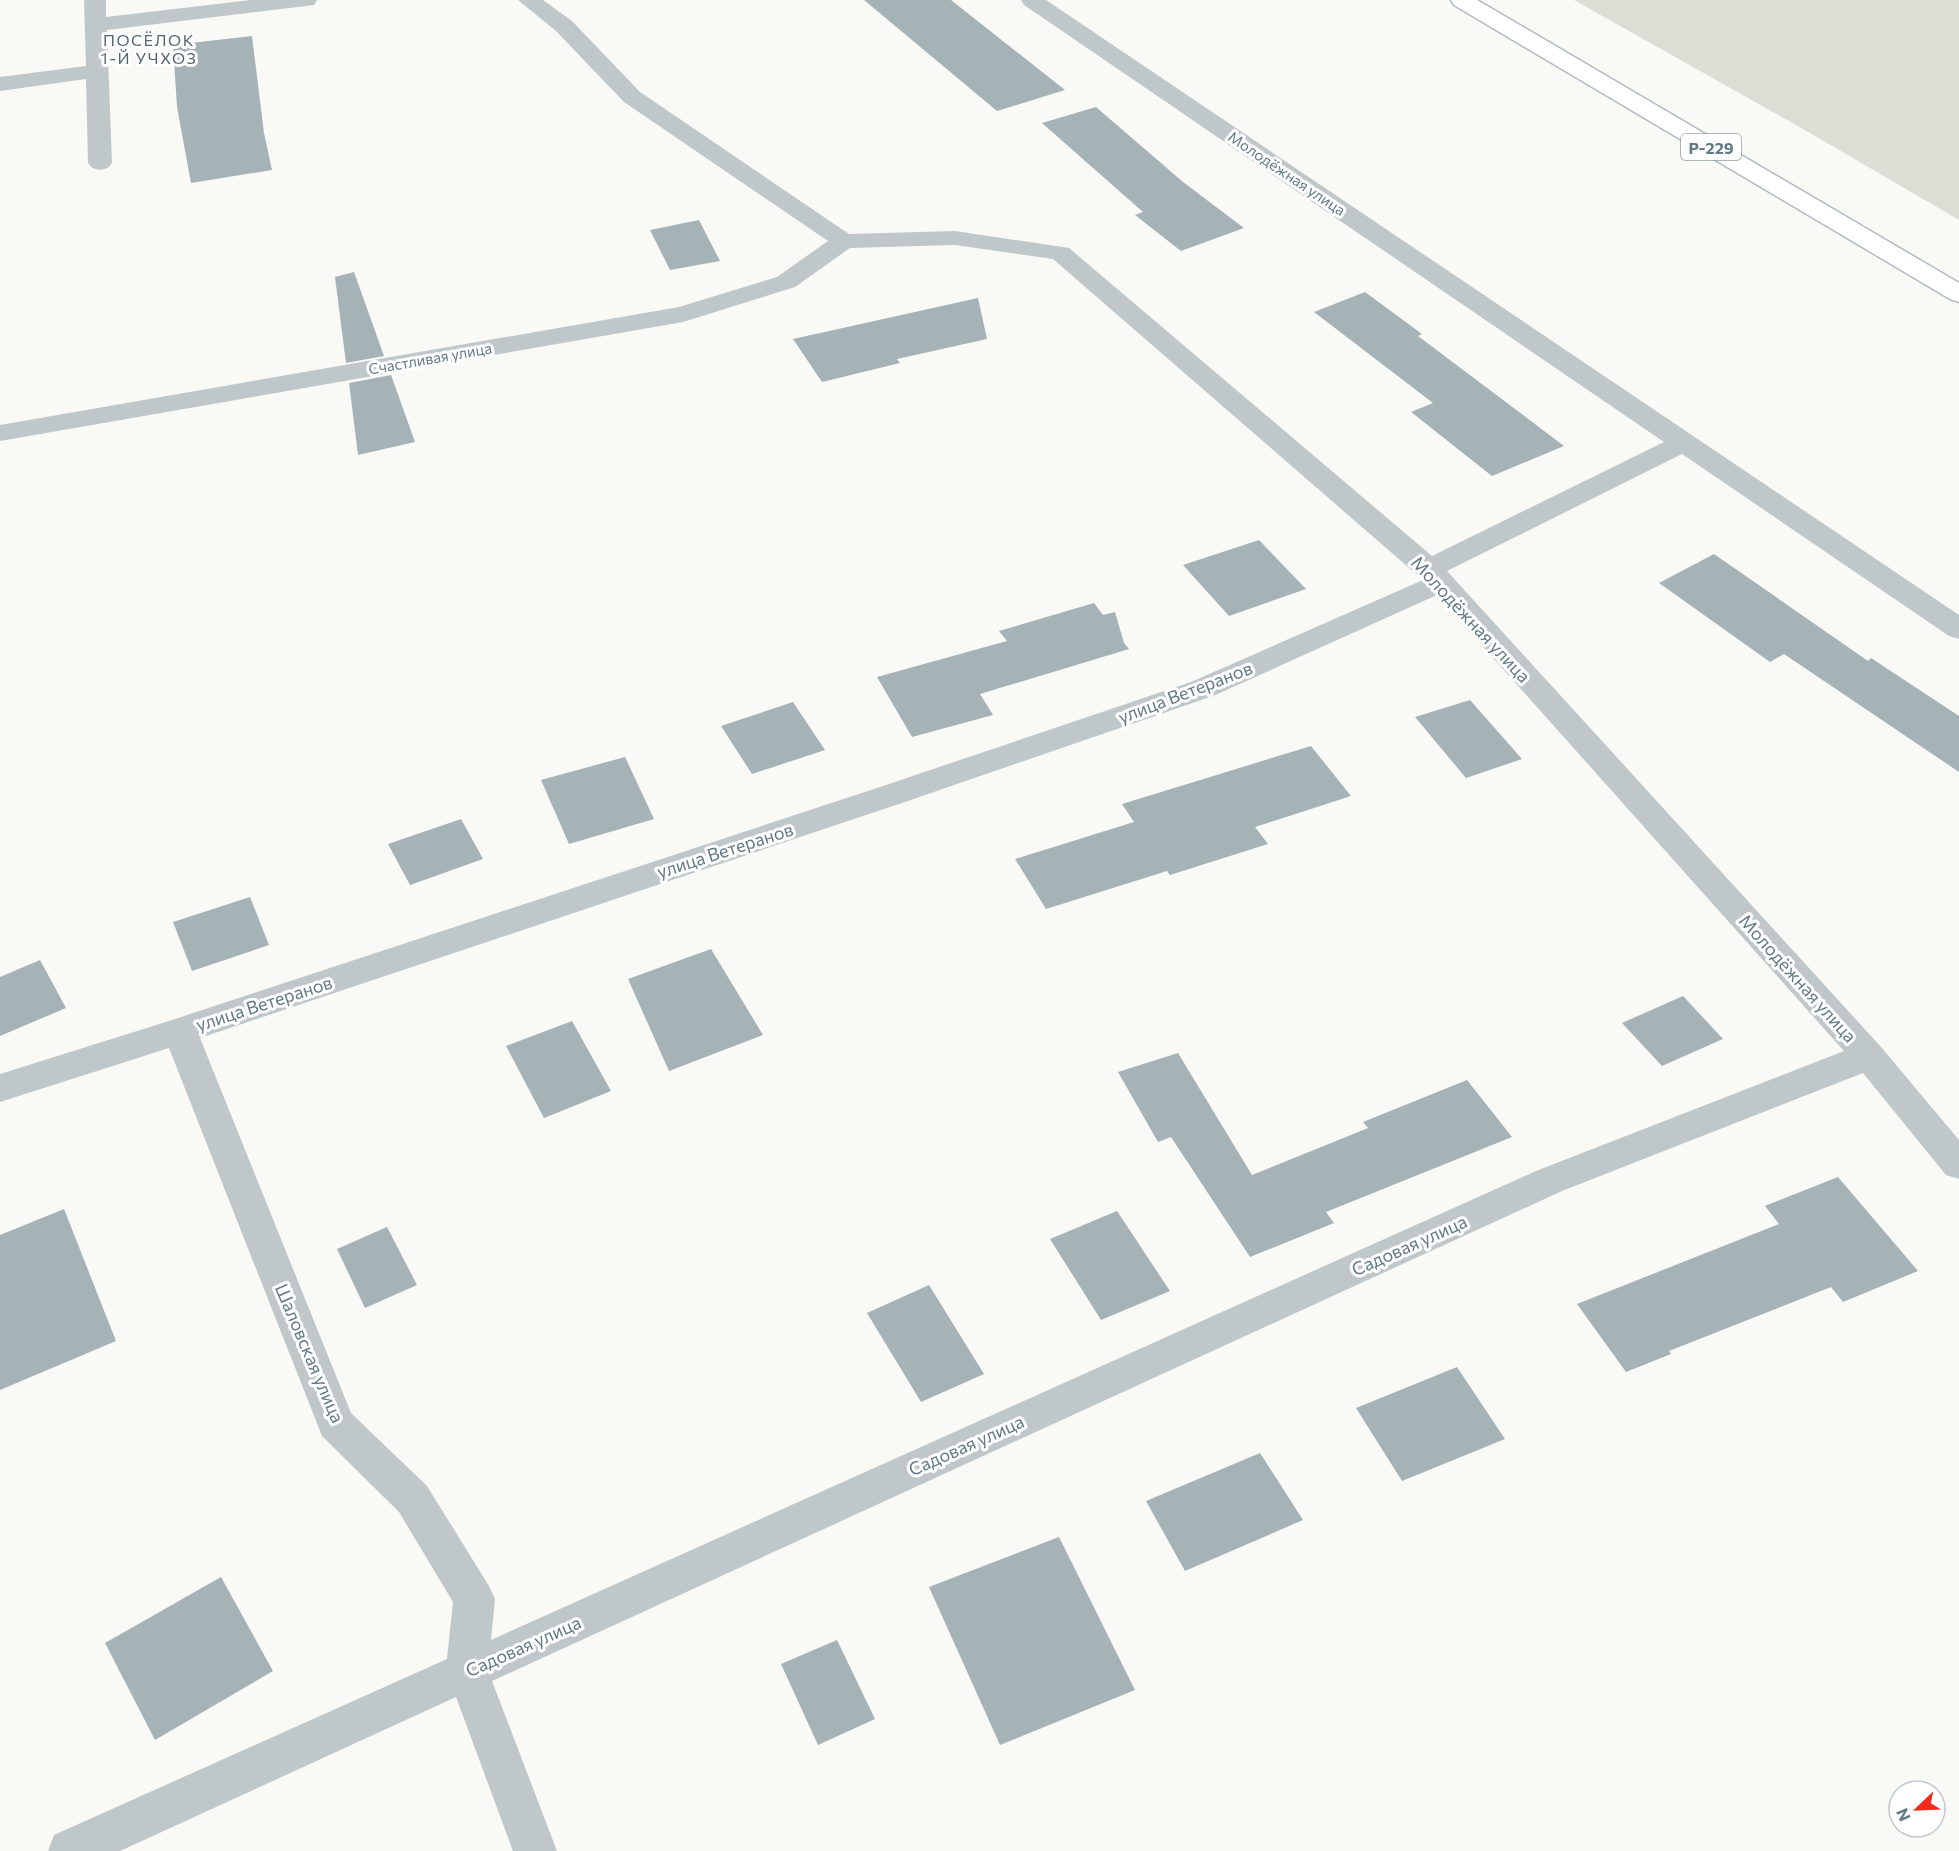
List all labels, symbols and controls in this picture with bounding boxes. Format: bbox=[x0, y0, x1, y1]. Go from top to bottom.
district label: ПОСЁЛОК 1-Й УЧХОЗ bbox=[101, 30, 197, 67]
street label: Молодёжная улица bbox=[1225, 127, 1349, 219]
road number: Р-229 bbox=[1681, 134, 1741, 160]
street label: Счастливая улица bbox=[367, 338, 493, 378]
street label: Молодёжная улица bbox=[1407, 551, 1535, 687]
street label: улица Ветеранов bbox=[1115, 656, 1255, 728]
street label: улица Ветеранов bbox=[654, 818, 796, 882]
street label: Молодёжная улица bbox=[1735, 909, 1861, 1047]
street label: улица Ветеранов bbox=[193, 971, 335, 1035]
street label: Садовая улица bbox=[1348, 1210, 1470, 1280]
street label: Шаловская улица bbox=[271, 1280, 349, 1426]
street label: Садовая улица bbox=[905, 1410, 1027, 1480]
street label: Садовая улица bbox=[462, 1611, 584, 1681]
north arrow bbox=[1887, 1779, 1947, 1839]
text: N bbox=[1892, 1806, 1914, 1824]

